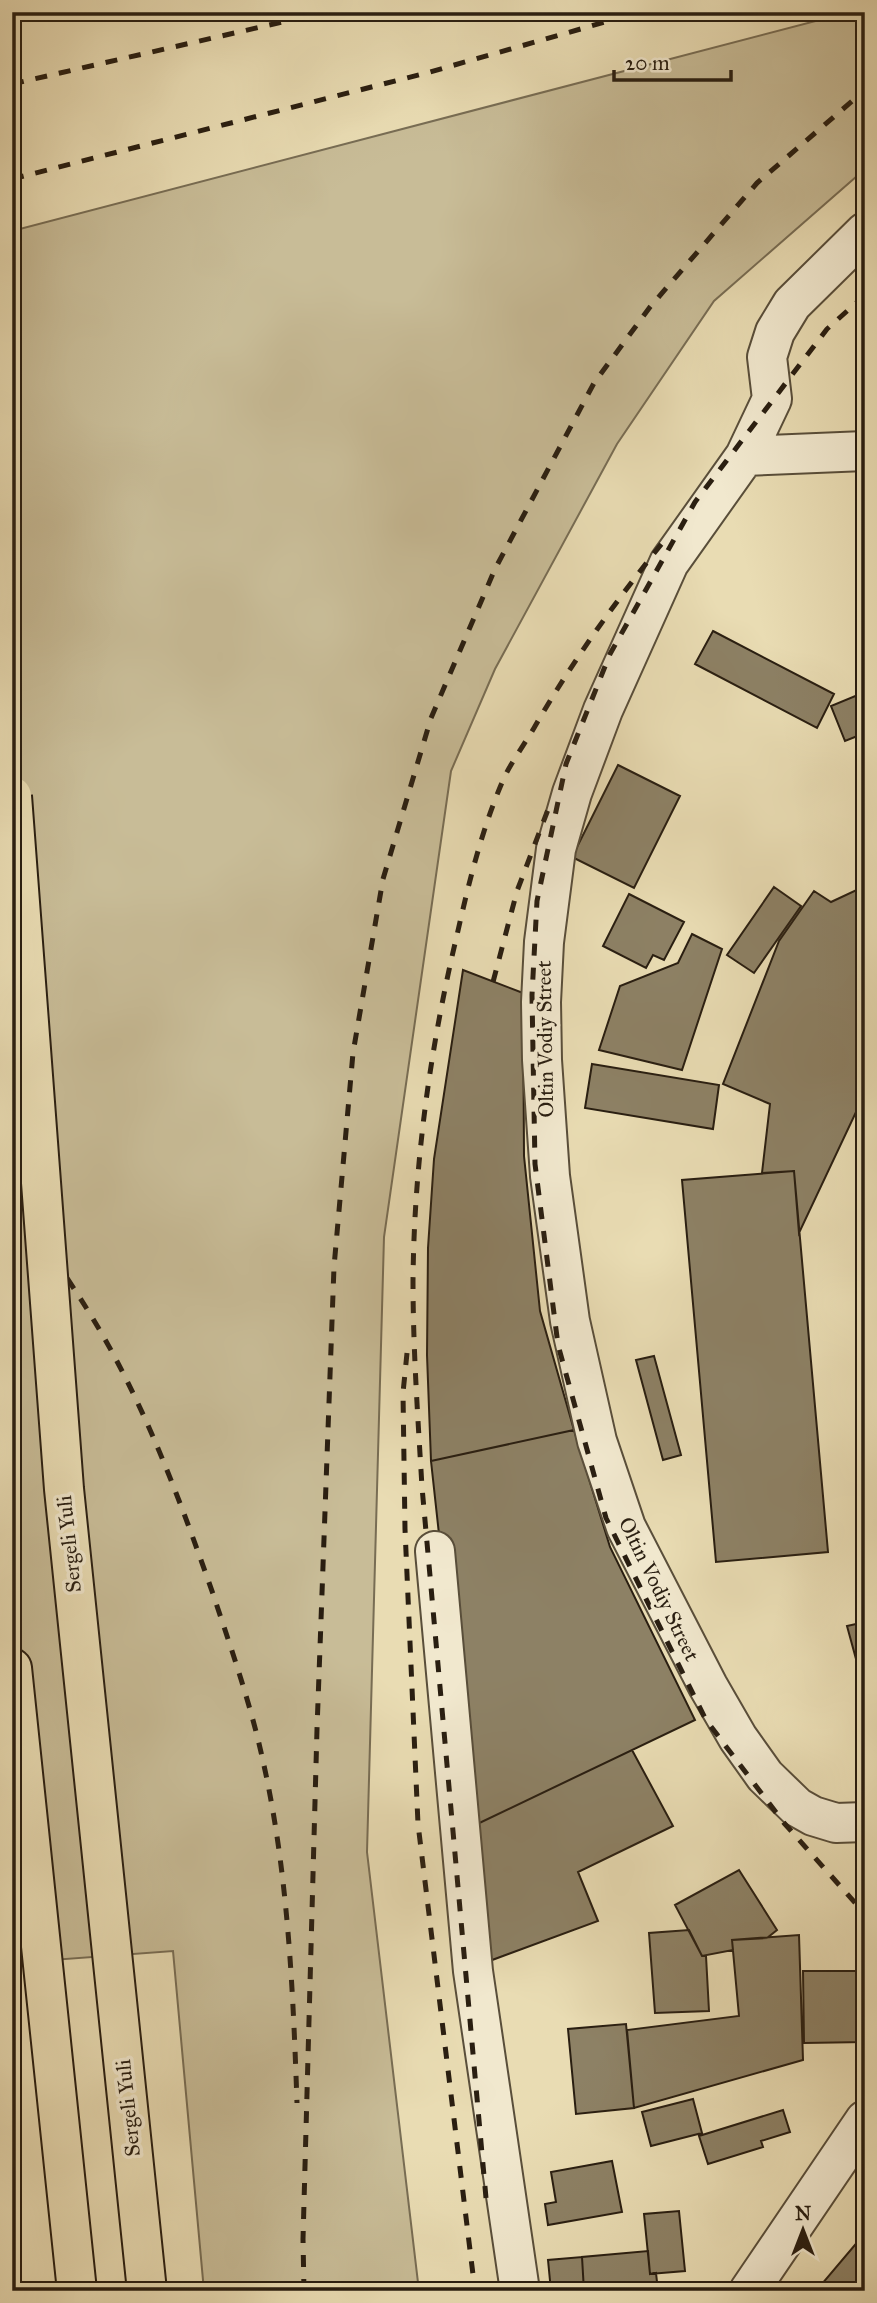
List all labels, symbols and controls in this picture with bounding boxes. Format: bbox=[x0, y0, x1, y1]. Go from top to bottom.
scale bar bbox=[614, 38, 732, 82]
text: 20 m bbox=[625, 50, 670, 76]
street label: Oltin Vodiy Street bbox=[531, 960, 559, 1118]
street label: Sergeli Yuli bbox=[51, 1494, 87, 1594]
street label: Oltin Vodiy Street bbox=[613, 1513, 705, 1666]
street label: Sergeli Yuli bbox=[110, 2058, 146, 2158]
north arrow bbox=[768, 2194, 838, 2264]
text: N bbox=[795, 2202, 811, 2225]

